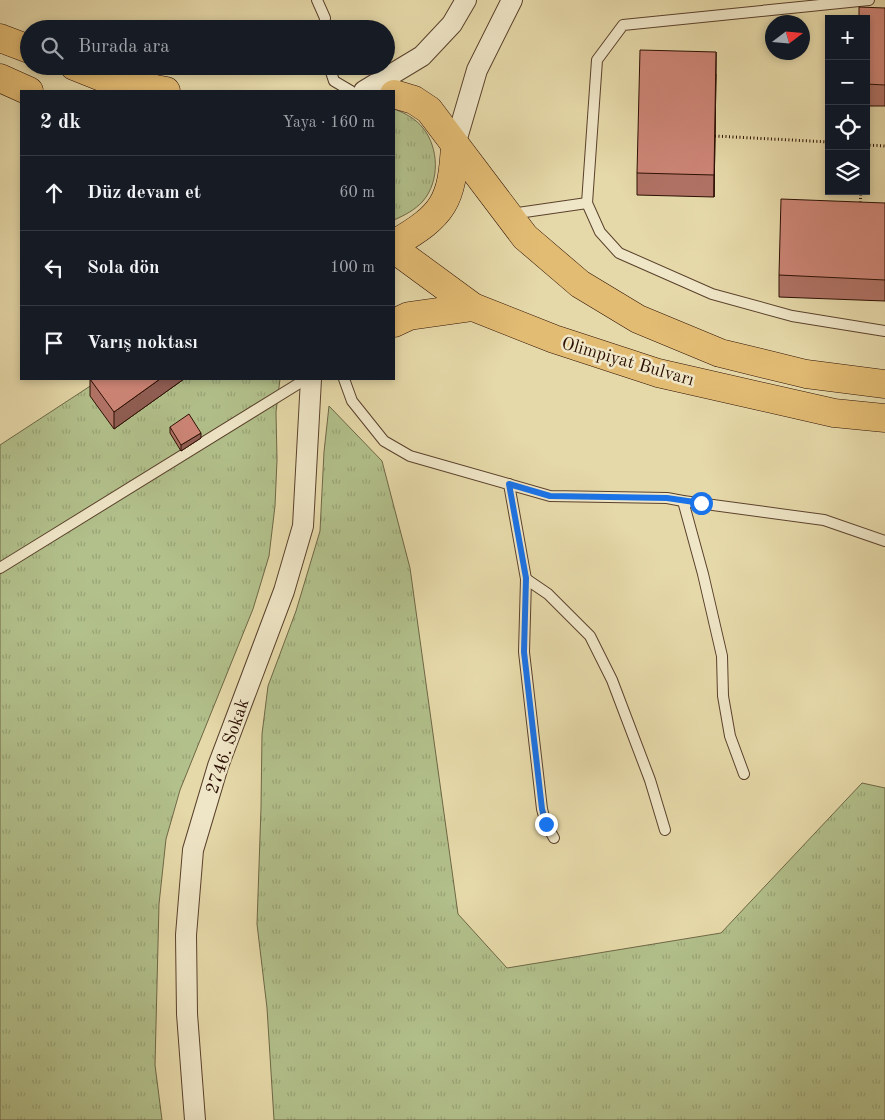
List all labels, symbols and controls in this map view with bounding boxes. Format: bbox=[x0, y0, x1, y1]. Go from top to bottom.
north arrow bbox=[765, 15, 810, 60]
map controls bbox=[825, 15, 870, 195]
button: + bbox=[825, 15, 870, 60]
search box bbox=[20, 20, 395, 75]
icon: search bbox=[38, 34, 66, 62]
text: Burada ara bbox=[78, 38, 170, 57]
button: − bbox=[825, 60, 870, 105]
button: locate bbox=[825, 105, 870, 150]
text: 2 dk bbox=[40, 112, 81, 133]
text: Yaya · 160 m bbox=[282, 115, 375, 131]
button: layers bbox=[825, 150, 870, 195]
icon: ahead bbox=[40, 179, 68, 207]
text: Düz devam et bbox=[87, 184, 201, 203]
text: 60 m bbox=[339, 185, 375, 201]
icon: left bbox=[40, 254, 68, 282]
text: Sola dön bbox=[87, 259, 160, 278]
text: 100 m bbox=[330, 260, 375, 276]
icon: arrive bbox=[40, 329, 68, 357]
text: Varış noktası bbox=[87, 334, 198, 353]
street label: Olimpiyat Bulvarı bbox=[559, 334, 696, 390]
route start bbox=[690, 492, 713, 515]
street label: 2746. Sokak bbox=[203, 696, 253, 796]
route end bbox=[535, 813, 558, 836]

